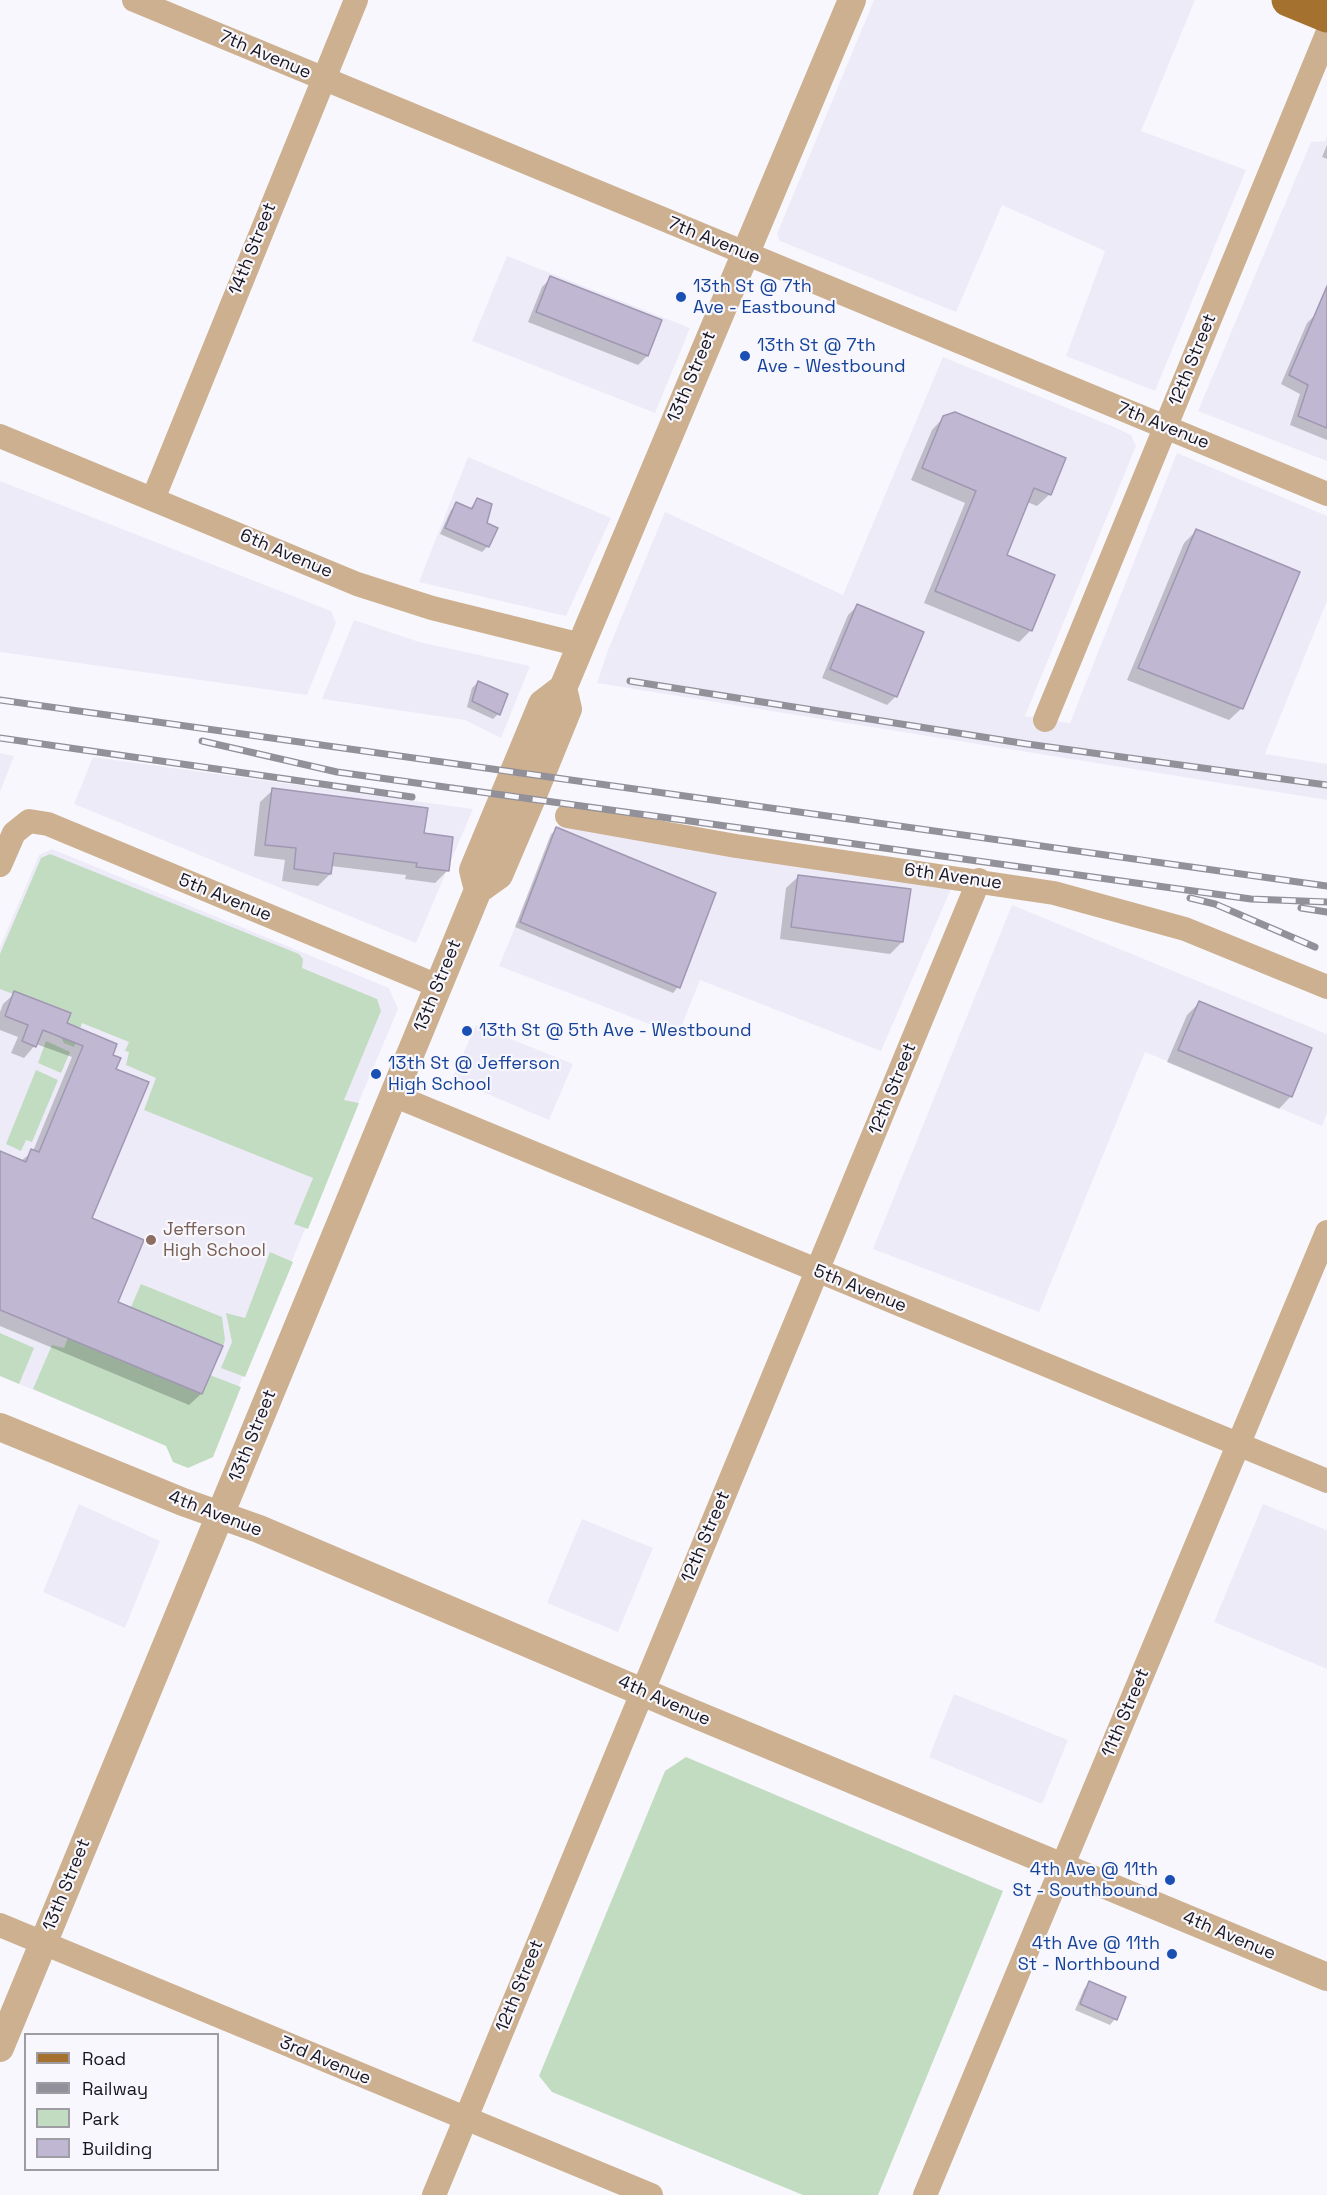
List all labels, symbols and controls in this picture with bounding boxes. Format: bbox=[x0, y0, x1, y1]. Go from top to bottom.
street label: 7th Avenue bbox=[216, 26, 314, 84]
street label: 14th Street bbox=[225, 200, 281, 298]
street label: 7th Avenue bbox=[665, 213, 763, 269]
place label: 13th St @ 7th Ave - Eastbound bbox=[693, 276, 836, 318]
marker: 13th St @ 7th Ave - Eastbound bbox=[674, 290, 688, 304]
street label: 12th Street bbox=[1165, 311, 1221, 409]
street label: 13th Street bbox=[663, 328, 721, 426]
place label: 13th St @ 7th Ave - Westbound bbox=[757, 335, 906, 378]
marker: 13th St @ 7th Ave - Westbound bbox=[738, 349, 752, 363]
street label: 7th Avenue bbox=[1114, 398, 1212, 454]
street label: 6th Avenue bbox=[236, 525, 336, 583]
street label: 6th Avenue bbox=[903, 859, 1003, 895]
street label: 5th Avenue bbox=[175, 870, 275, 926]
street label: 13th Street bbox=[410, 937, 466, 1035]
place label: 13th St @ 5th Ave - Westbound bbox=[479, 1020, 752, 1042]
marker: 13th St @ 5th Ave - Westbound bbox=[460, 1024, 474, 1038]
street label: 12th Street bbox=[865, 1040, 921, 1138]
place label: 13th St @ Jefferson High School bbox=[388, 1053, 560, 1096]
marker: 13th St @ Jefferson High School bbox=[369, 1067, 383, 1081]
place label: Jefferson High School bbox=[163, 1219, 266, 1262]
marker: Jefferson High School bbox=[144, 1233, 158, 1247]
street label: 5th Avenue bbox=[810, 1261, 910, 1317]
street label: 13th Street bbox=[225, 1387, 281, 1485]
street label: 4th Avenue bbox=[165, 1486, 265, 1542]
street label: 12th Street bbox=[677, 1488, 735, 1586]
street label: 11th Street bbox=[1098, 1666, 1154, 1760]
street label: 4th Avenue bbox=[614, 1671, 714, 1731]
street label: 13th Street bbox=[39, 1836, 95, 1934]
place label: 4th Ave @ 11th St - Southbound bbox=[1012, 1859, 1158, 1902]
marker: 4th Ave @ 11th St - Southbound bbox=[1163, 1873, 1177, 1887]
street label: 4th Avenue bbox=[1179, 1907, 1279, 1965]
place label: 4th Ave @ 11th St - Northbound bbox=[1018, 1933, 1160, 1976]
street label: 12th Street bbox=[492, 1937, 548, 2035]
marker: 4th Ave @ 11th St - Northbound bbox=[1165, 1947, 1179, 1961]
street label: 3rd Avenue bbox=[276, 2032, 374, 2090]
legend bbox=[24, 2033, 219, 2171]
text: Road bbox=[82, 2047, 126, 2070]
text: Railway bbox=[82, 2077, 148, 2100]
text: Park bbox=[82, 2107, 119, 2130]
text: Building bbox=[82, 2137, 152, 2160]

